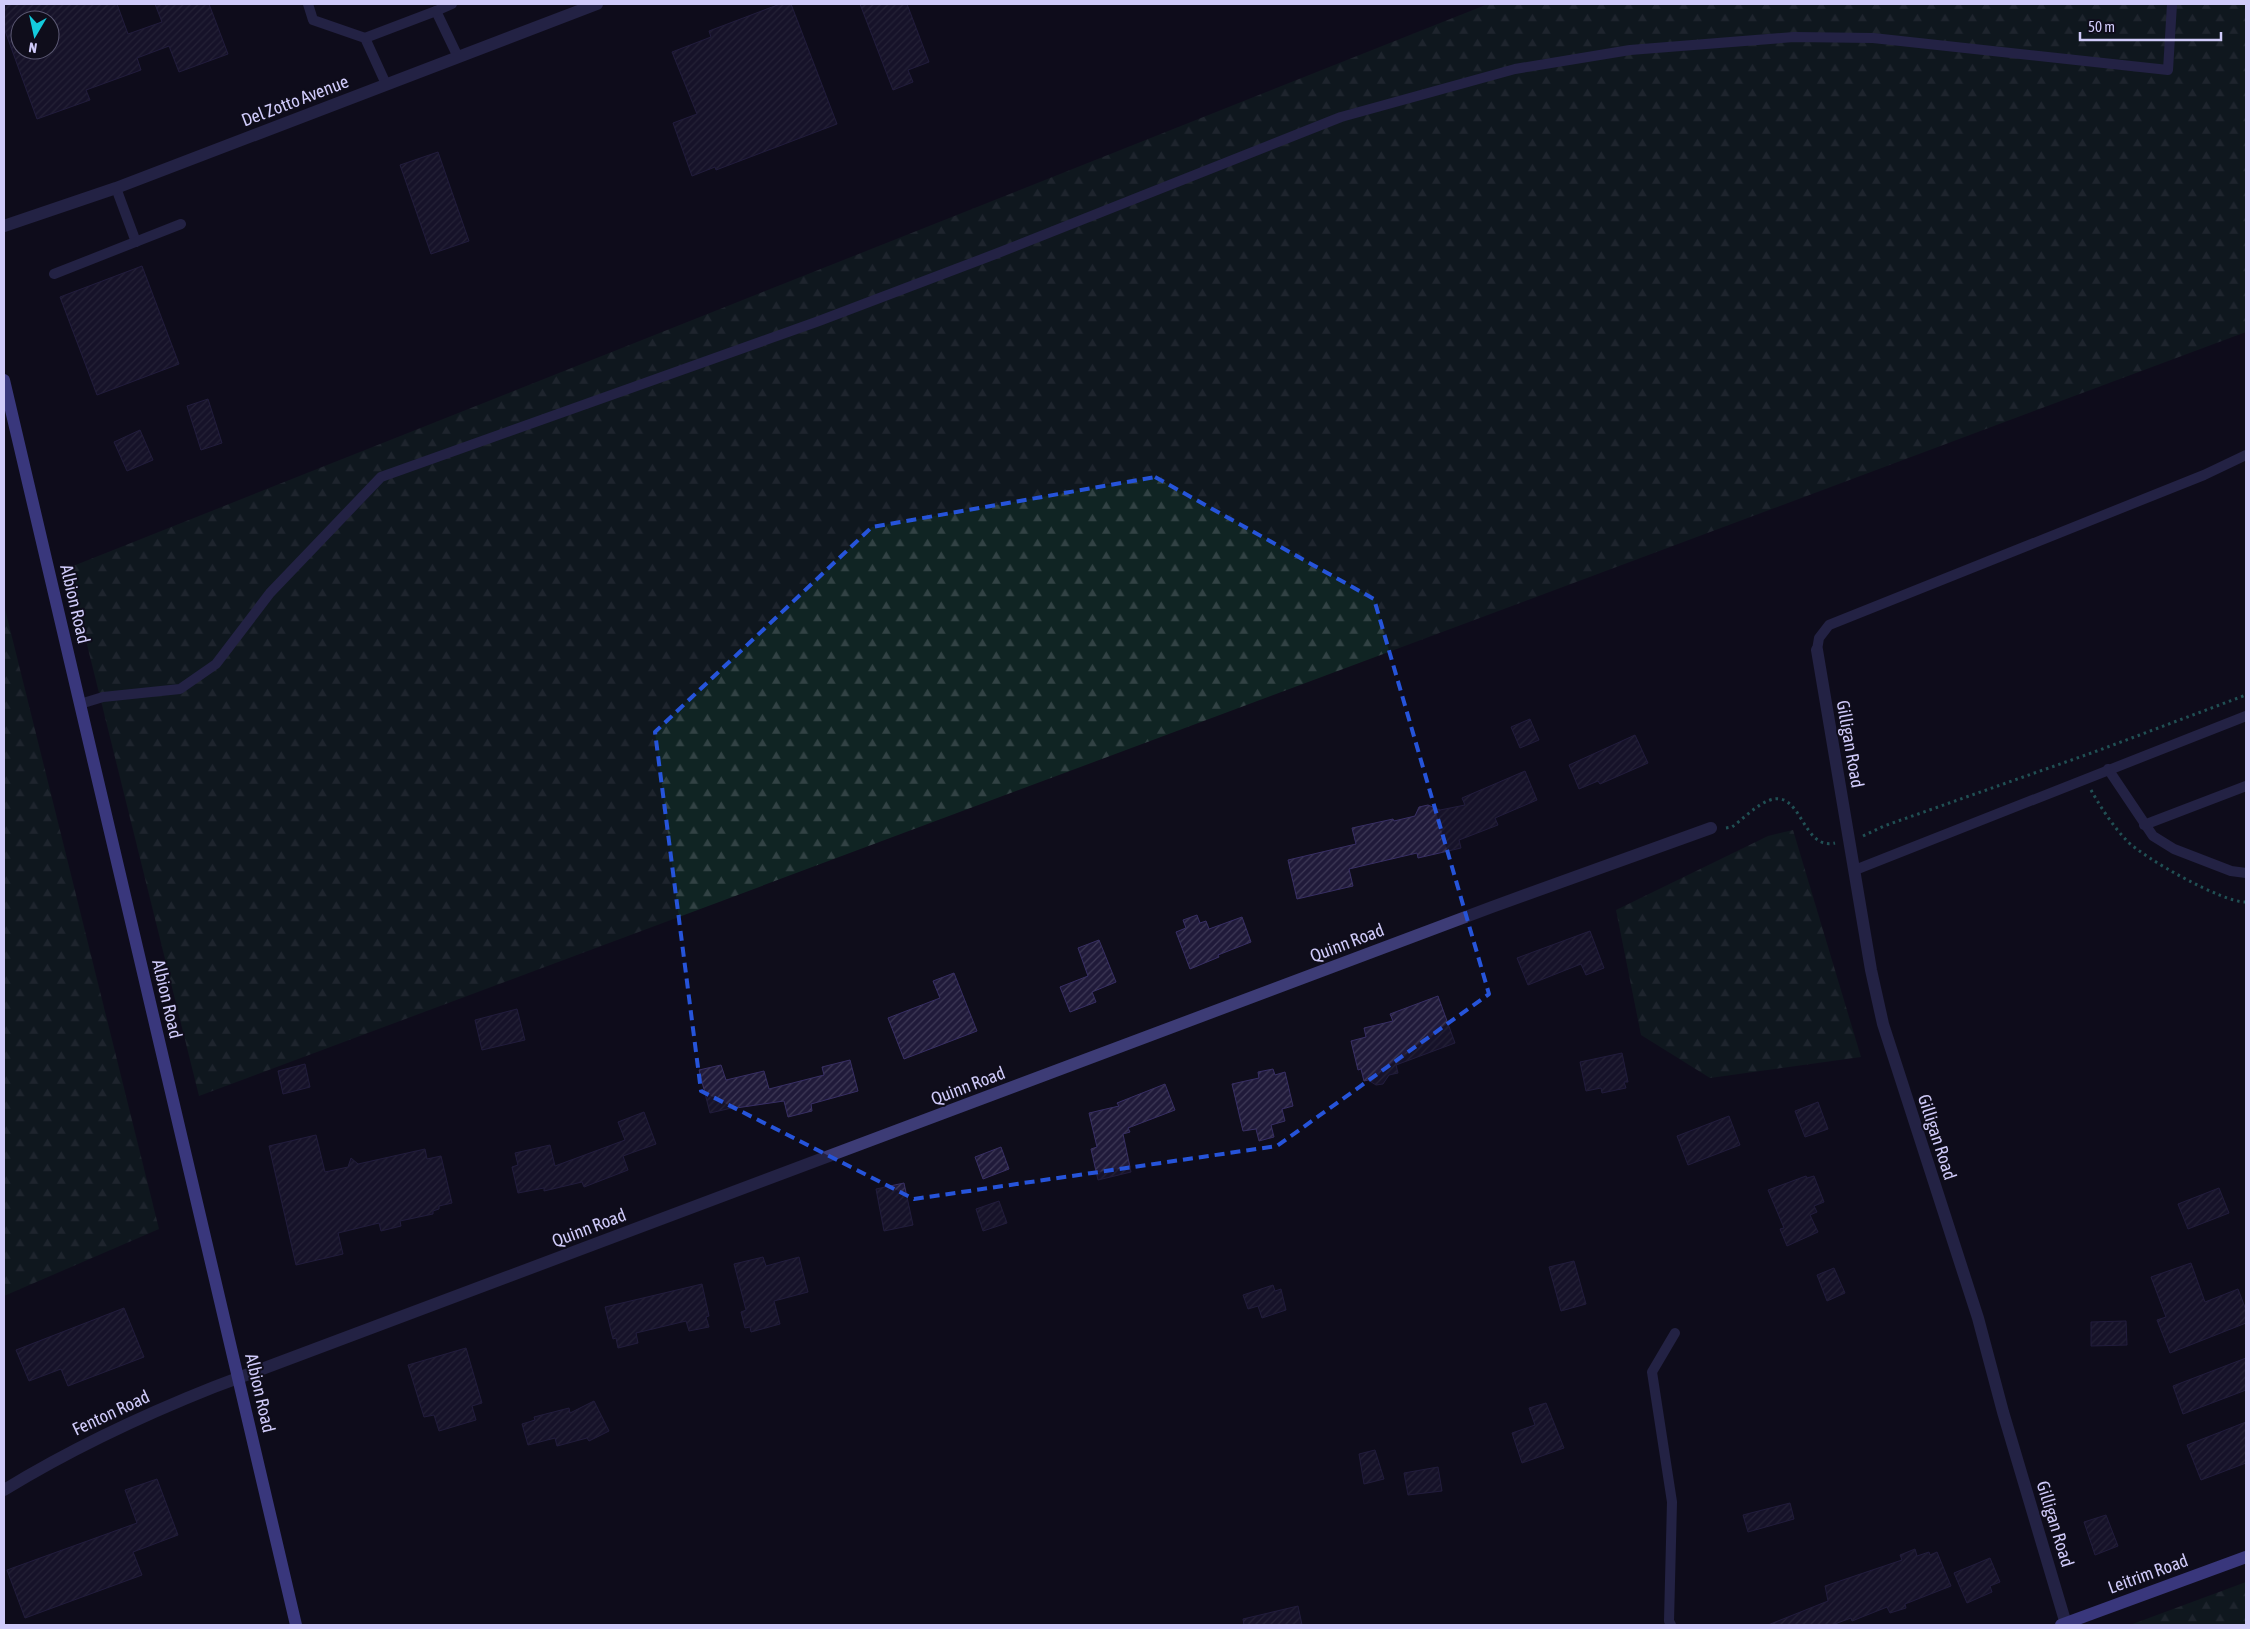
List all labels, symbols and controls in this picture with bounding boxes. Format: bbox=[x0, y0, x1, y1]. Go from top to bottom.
north arrow bbox=[10, 10, 60, 60]
scale bar bbox=[2080, 10, 2221, 42]
text: 50 m bbox=[2088, 18, 2115, 35]
text: N bbox=[28, 39, 38, 56]
street label: Del Zotto Avenue bbox=[238, 70, 351, 131]
street label: Albion Road bbox=[56, 562, 95, 645]
street label: Gilligan Road bbox=[1832, 698, 1869, 789]
street label: Quinn Road bbox=[1307, 919, 1387, 966]
street label: Albion Road bbox=[148, 957, 187, 1040]
street label: Quinn Road bbox=[928, 1062, 1008, 1109]
street label: Gilligan Road bbox=[1914, 1091, 1961, 1182]
street label: Quinn Road bbox=[549, 1204, 629, 1251]
street label: Albion Road bbox=[241, 1351, 280, 1434]
street label: Fenton Road bbox=[69, 1386, 153, 1440]
street label: Gilligan Road bbox=[2032, 1478, 2078, 1569]
street label: Leitrim Road bbox=[2105, 1549, 2191, 1598]

